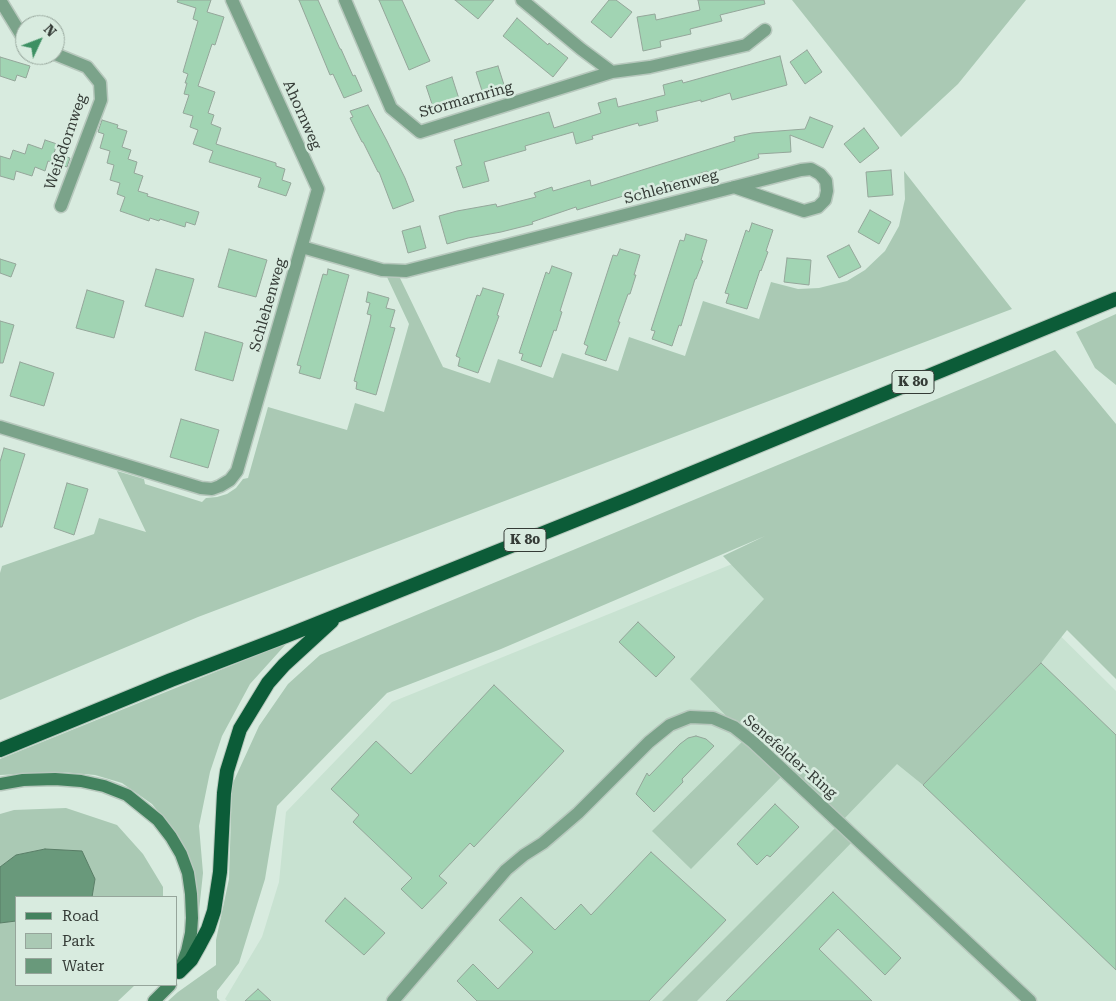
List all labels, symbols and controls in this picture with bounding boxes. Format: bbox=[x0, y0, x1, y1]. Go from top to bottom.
north arrow bbox=[15, 15, 65, 65]
text: N bbox=[41, 21, 60, 40]
street label: Ahornweg bbox=[279, 77, 325, 153]
street label: Stormarnring bbox=[417, 78, 515, 122]
street label: Weißdornweg bbox=[41, 92, 91, 192]
street label: Schlehenweg bbox=[622, 166, 720, 208]
street label: Schlehenweg bbox=[246, 256, 290, 354]
road number: K 80 bbox=[892, 371, 934, 394]
road number: K 80 bbox=[504, 528, 546, 552]
street label: Senefelder-Ring bbox=[739, 711, 841, 803]
legend bbox=[15, 896, 178, 986]
text: Road bbox=[62, 907, 99, 925]
text: Park bbox=[62, 932, 95, 950]
text: Water bbox=[62, 957, 104, 975]

